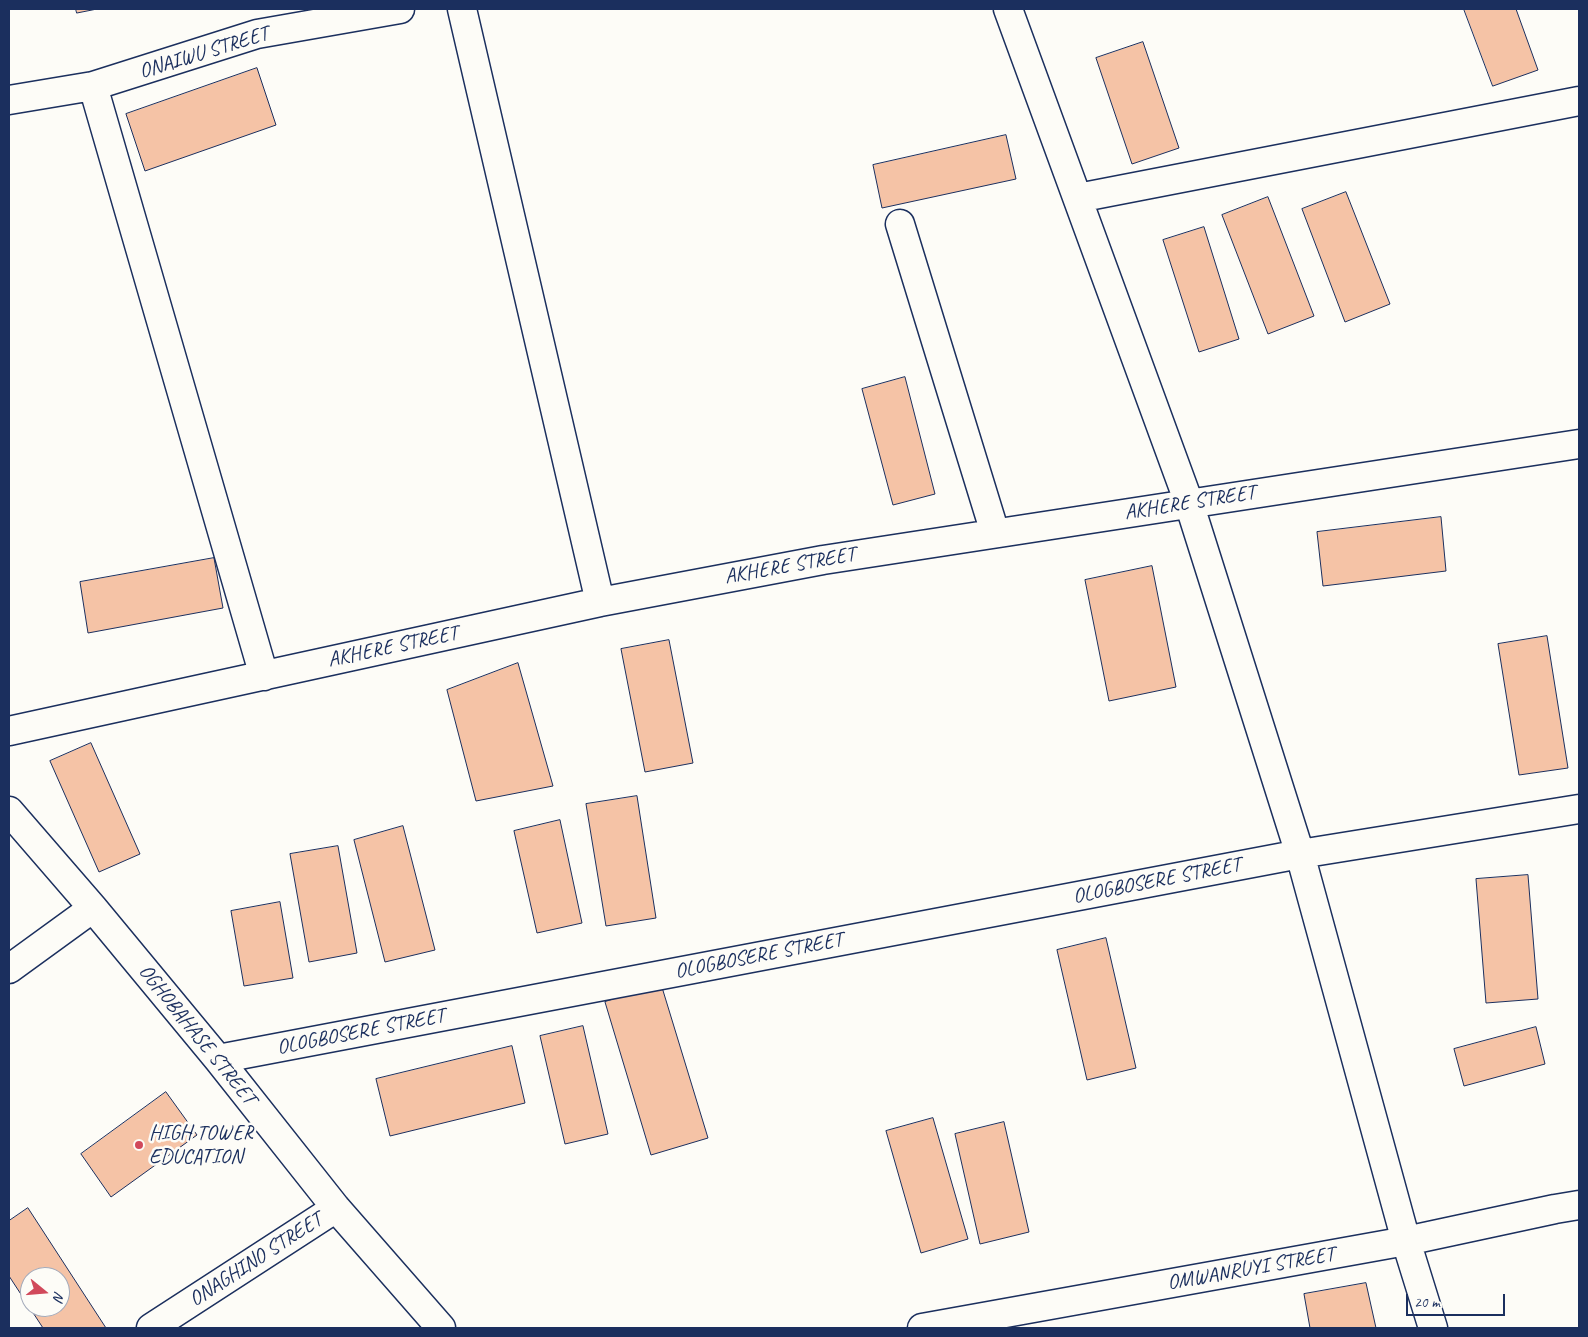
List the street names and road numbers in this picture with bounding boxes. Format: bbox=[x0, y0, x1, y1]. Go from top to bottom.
street label: ONAIWU STREET bbox=[136, 21, 272, 85]
street label: AKHERE STREET bbox=[1123, 480, 1257, 526]
street label: AKHERE STREET bbox=[723, 542, 857, 590]
street label: AKHERE STREET bbox=[326, 621, 460, 673]
street label: OLOGBOSERE STREET bbox=[1071, 852, 1243, 910]
street label: OLOGBOSERE STREET bbox=[673, 927, 845, 985]
street label: OGHOBAHASE STREET bbox=[133, 960, 261, 1110]
street label: OLOGBOSERE STREET bbox=[275, 1003, 447, 1061]
street label: ONAGHINO STREET bbox=[185, 1208, 327, 1312]
street label: OMWANRUYI STREET bbox=[1165, 1242, 1337, 1296]

